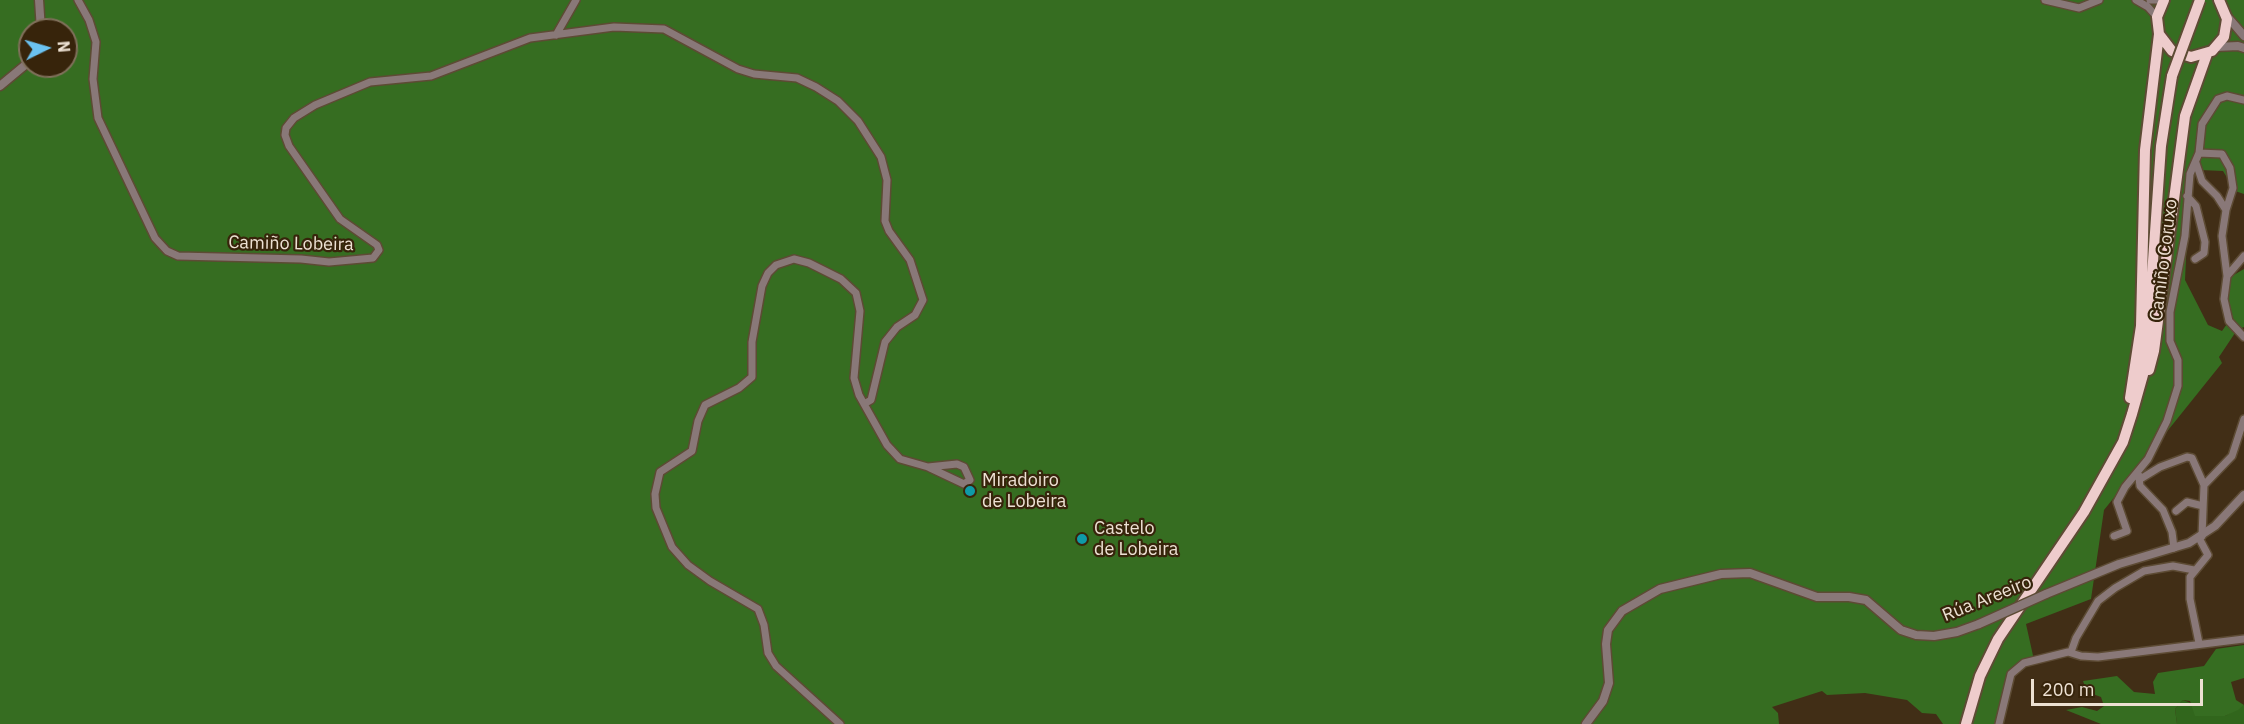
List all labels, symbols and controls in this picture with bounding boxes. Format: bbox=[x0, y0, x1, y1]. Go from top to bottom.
north arrow bbox=[18, 18, 78, 78]
text: N bbox=[53, 40, 74, 53]
street label: Camiño Coruxo bbox=[2146, 198, 2182, 322]
street label: Camiño Lobeira bbox=[228, 232, 354, 256]
place label: Miradoiro de Lobeira bbox=[982, 470, 1066, 512]
marker: Miradoiro de Lobeira bbox=[963, 484, 977, 498]
place label: Castelo de Lobeira bbox=[1094, 518, 1178, 560]
marker: Castelo de Lobeira bbox=[1075, 532, 1089, 546]
street label: Rúa Areeiro bbox=[1939, 571, 2035, 627]
scale bar bbox=[2034, 667, 2206, 705]
text: 200 m bbox=[2042, 678, 2094, 701]

